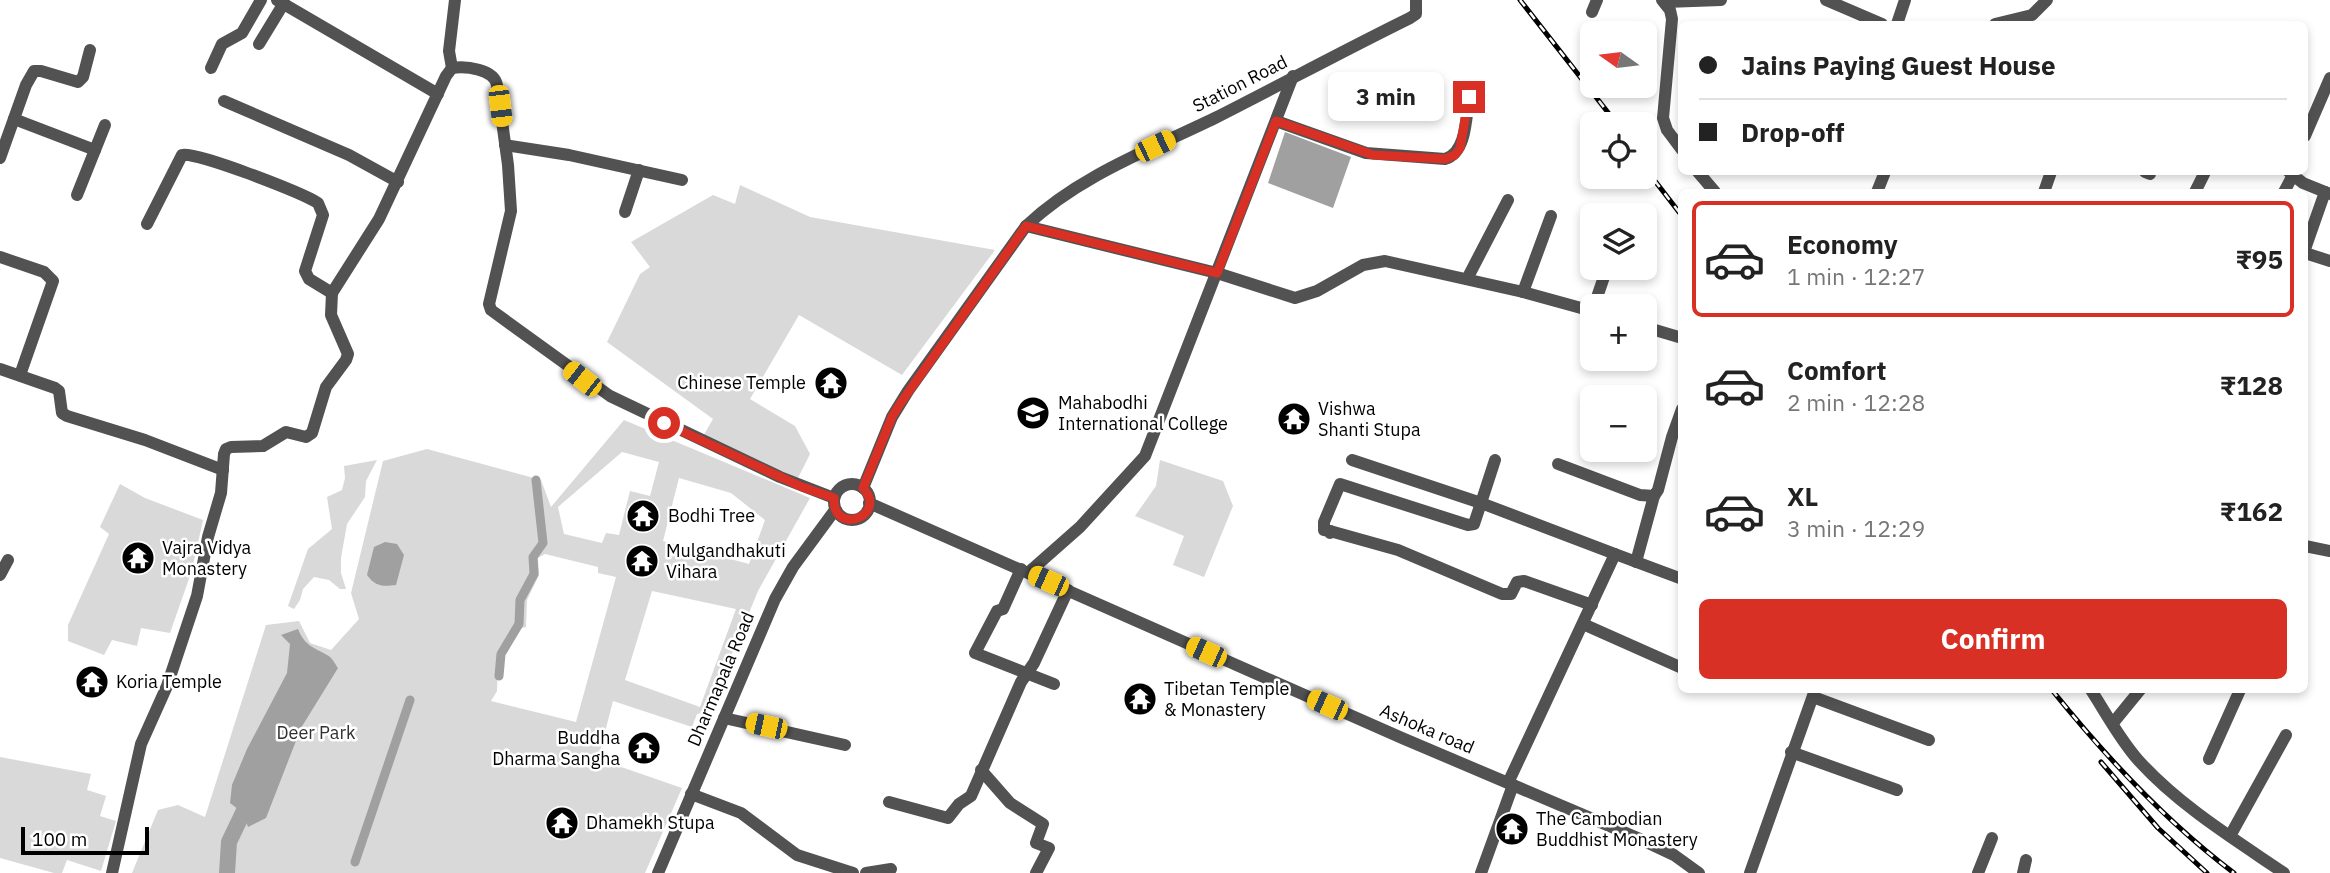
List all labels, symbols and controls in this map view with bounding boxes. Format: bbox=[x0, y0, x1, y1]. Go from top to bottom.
north arrow bbox=[1580, 21, 1657, 98]
map controls bbox=[1580, 21, 1657, 462]
text: Jains Paying Guest House bbox=[1741, 48, 2056, 82]
street label: Station Road bbox=[1189, 50, 1291, 117]
callout: 3 min bbox=[1329, 72, 1444, 122]
text: 3 min bbox=[1356, 81, 1416, 111]
route end bbox=[1453, 81, 1485, 113]
car bbox=[488, 84, 513, 128]
button: locate bbox=[1580, 112, 1657, 189]
text: Drop-off bbox=[1741, 115, 1844, 149]
car bbox=[1132, 127, 1179, 165]
button: layers bbox=[1580, 203, 1657, 280]
text: Economy bbox=[1787, 227, 1898, 261]
icon: car bbox=[1703, 228, 1766, 291]
text: ₹95 bbox=[2235, 242, 2283, 276]
text: 1 min · 12:27 bbox=[1787, 261, 1925, 291]
button: + bbox=[1580, 294, 1657, 371]
text: Comfort bbox=[1787, 353, 1886, 387]
icon: car bbox=[1703, 354, 1766, 417]
car bbox=[559, 358, 606, 400]
temple icon: Chinese Temple bbox=[812, 364, 850, 402]
text: ₹128 bbox=[2220, 368, 2283, 402]
place label: Chinese Temple bbox=[677, 371, 806, 394]
button: − bbox=[1580, 385, 1657, 462]
text: 2 min · 12:28 bbox=[1787, 387, 1925, 417]
place label: Mahabodhi International College bbox=[1058, 391, 1228, 435]
school or university icon: Mahabodhi International College bbox=[1014, 394, 1052, 432]
place label: Vishwa Shanti Stupa bbox=[1318, 397, 1421, 441]
temple icon: Vishwa Shanti Stupa bbox=[1275, 400, 1313, 438]
route start bbox=[648, 407, 680, 439]
text: XL bbox=[1787, 479, 1818, 513]
icon: car bbox=[1703, 480, 1766, 543]
text: ₹162 bbox=[2220, 494, 2283, 528]
temple icon: Bodhi Tree bbox=[624, 497, 662, 535]
place label: Bodhi Tree bbox=[668, 504, 755, 527]
text: 3 min · 12:29 bbox=[1787, 513, 1925, 543]
place label: Vajra Vidya Monastery bbox=[162, 536, 252, 580]
temple icon: Vajra Vidya Monastery bbox=[119, 539, 157, 577]
place label: Mulgandhakuti Vihara bbox=[666, 539, 786, 583]
temple icon: Mulgandhakuti Vihara bbox=[623, 542, 661, 580]
car bbox=[1025, 563, 1072, 599]
button: Confirm bbox=[1699, 599, 2287, 679]
street label: Dharmapala Road bbox=[682, 608, 759, 750]
car bbox=[1183, 634, 1230, 670]
temple icon: Koria Temple bbox=[73, 663, 111, 701]
place label: Koria Temple bbox=[116, 670, 222, 693]
place label: Tibetan Temple & Monastery bbox=[1164, 677, 1290, 721]
temple icon: Tibetan Temple & Monastery bbox=[1121, 680, 1159, 718]
car bbox=[1304, 687, 1351, 723]
street label: Ashoka road bbox=[1376, 698, 1478, 759]
car bbox=[744, 711, 789, 741]
park label: Deer Park bbox=[276, 721, 356, 744]
place label: Buddha Dharma Sangha bbox=[492, 726, 620, 770]
temple icon: Buddha Dharma Sangha bbox=[625, 729, 663, 767]
temple icon: Dhamekh Stupa bbox=[543, 804, 581, 842]
place label: The Cambodian Buddhist Monastery bbox=[1536, 807, 1698, 851]
temple icon: The Cambodian Buddhist Monastery bbox=[1493, 810, 1531, 848]
place label: Dhamekh Stupa bbox=[586, 811, 715, 834]
scale bar bbox=[21, 824, 149, 856]
text: 100 m bbox=[32, 827, 87, 851]

